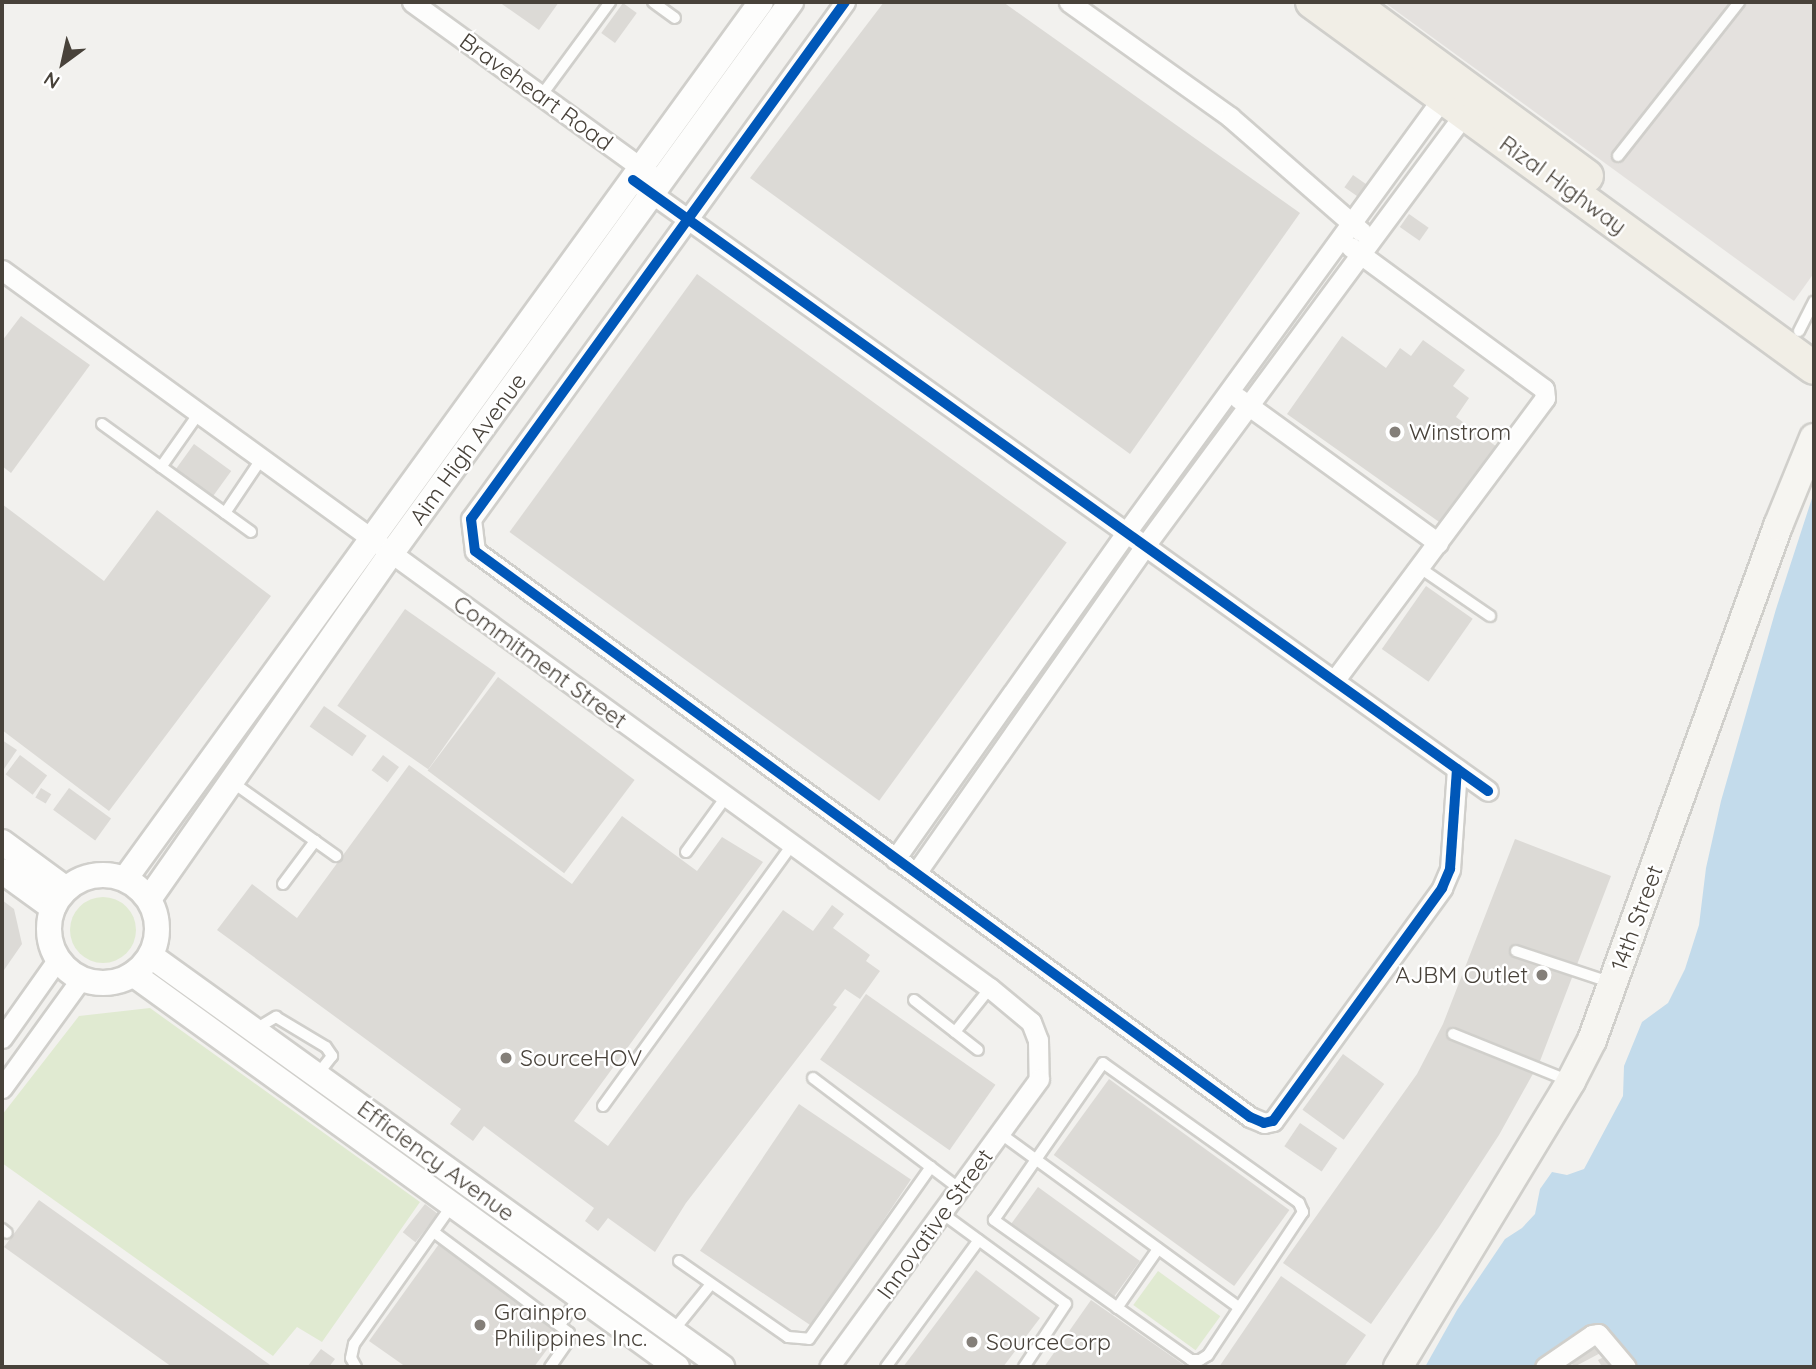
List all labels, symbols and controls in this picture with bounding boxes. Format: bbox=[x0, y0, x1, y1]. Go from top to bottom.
street label: Braveheart Road bbox=[454, 27, 618, 157]
north arrow bbox=[28, 28, 98, 98]
text: N bbox=[39, 67, 64, 94]
street label: Rizal Highway bbox=[1494, 130, 1632, 240]
street label: Aim High Avenue bbox=[404, 368, 532, 530]
place label: Winstrom bbox=[1409, 418, 1511, 446]
marker: Winstrom bbox=[1387, 424, 1403, 440]
street label: Commitment Street bbox=[448, 590, 632, 734]
street label: 14th Street bbox=[1605, 861, 1669, 975]
place label: AJBM Outlet bbox=[1395, 961, 1528, 989]
marker: AJBM Outlet bbox=[1534, 967, 1550, 983]
place label: SourceHOV bbox=[520, 1044, 642, 1072]
marker: SourceHOV bbox=[498, 1050, 514, 1066]
street label: Efficiency Avenue bbox=[352, 1095, 520, 1227]
street label: Innovative Street bbox=[871, 1143, 999, 1305]
place label: Grainpro Philippines Inc. bbox=[494, 1298, 647, 1352]
marker: Grainpro Philippines Inc. bbox=[472, 1317, 488, 1333]
place label: SourceCorp bbox=[986, 1328, 1111, 1356]
marker: SourceCorp bbox=[964, 1334, 980, 1350]

